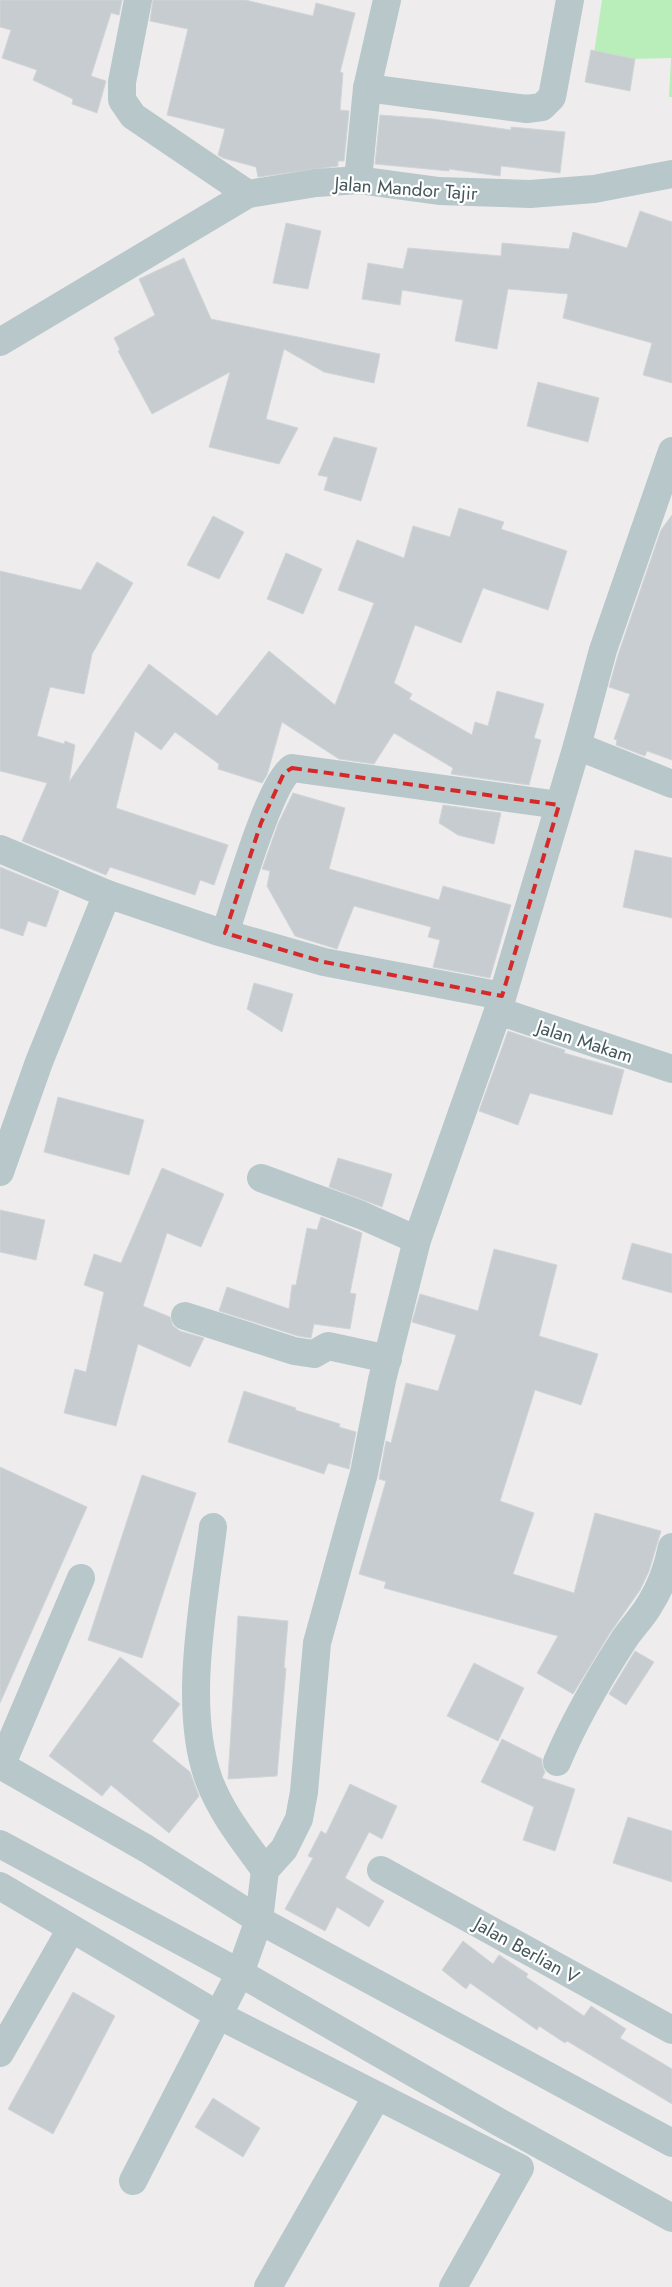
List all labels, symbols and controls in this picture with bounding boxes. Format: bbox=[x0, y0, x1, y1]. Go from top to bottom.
street label: Jalan Mandor Tajir bbox=[331, 170, 479, 207]
street label: Jalan Makam bbox=[530, 1012, 636, 1070]
street label: Jalan Berlian V bbox=[467, 1909, 585, 1991]

